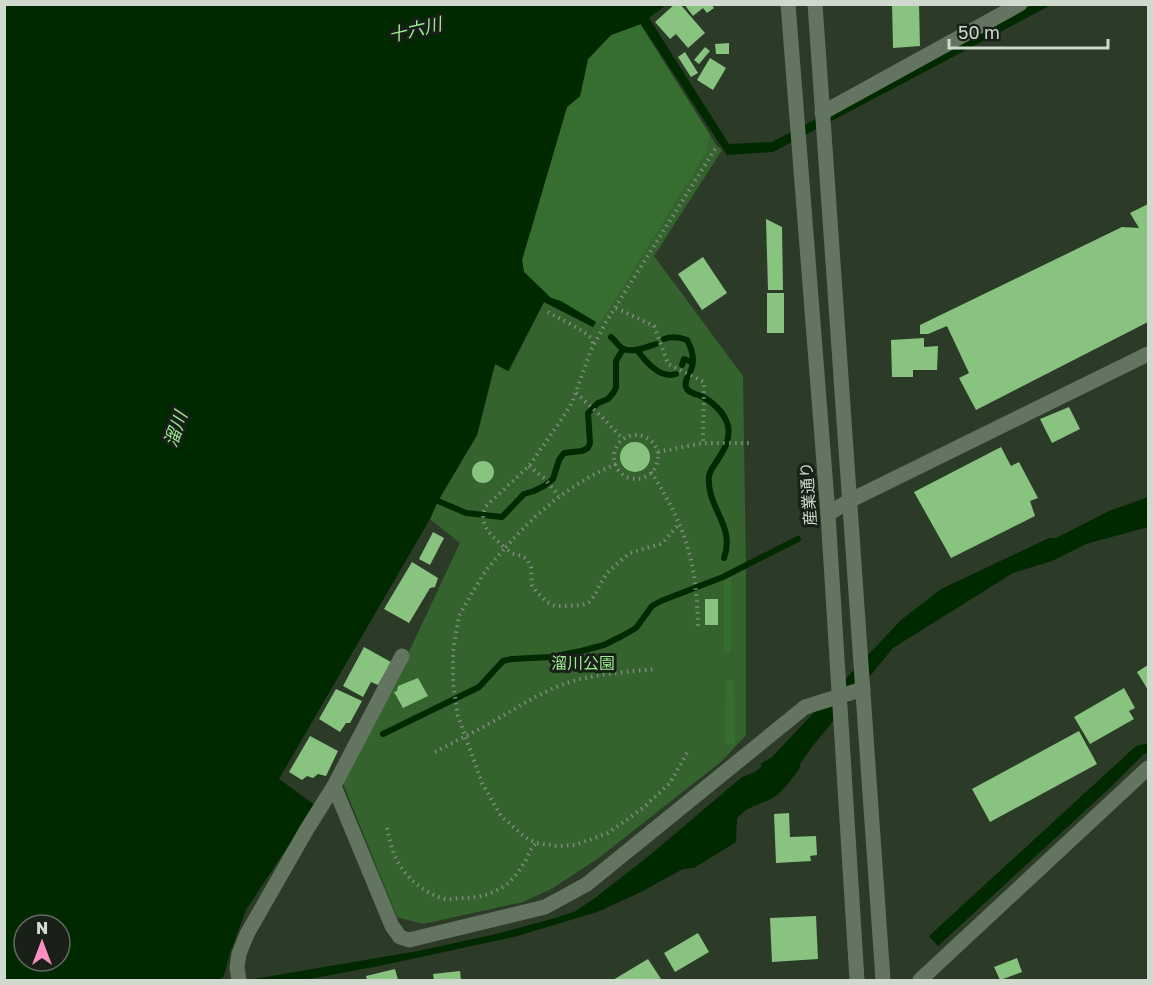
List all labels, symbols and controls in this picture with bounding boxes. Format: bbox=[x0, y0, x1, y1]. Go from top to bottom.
water label: 十六川 bbox=[386, 12, 446, 46]
scale bar bbox=[949, 12, 1108, 50]
text: 50 m bbox=[958, 21, 1000, 43]
water label: 溜川 bbox=[159, 407, 192, 450]
street label: 産業通り bbox=[796, 461, 820, 527]
park label: 溜川公園 bbox=[551, 653, 615, 673]
north arrow bbox=[12, 913, 72, 973]
text: N bbox=[36, 918, 48, 938]

